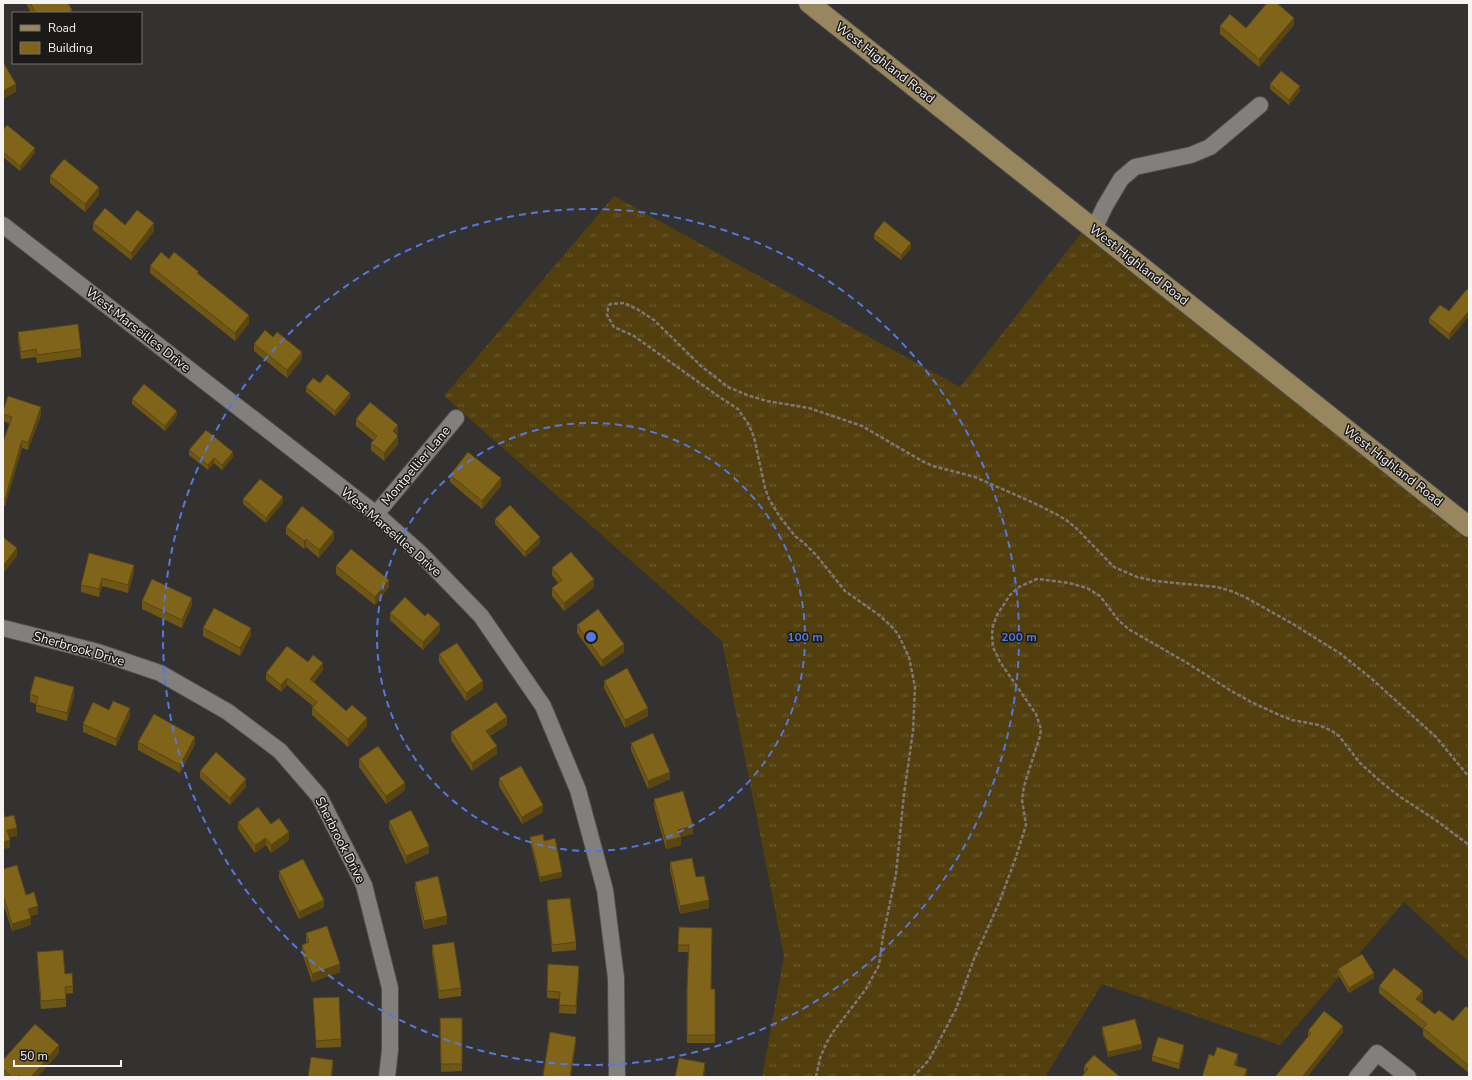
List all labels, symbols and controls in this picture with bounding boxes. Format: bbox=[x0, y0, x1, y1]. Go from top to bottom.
legend bbox=[12, 12, 142, 64]
street label: West Highland Road bbox=[831, 18, 939, 108]
text: Road bbox=[48, 20, 76, 36]
text: Building bbox=[48, 40, 93, 56]
street label: West Highland Road bbox=[1085, 220, 1193, 310]
street label: West Marseilles Drive bbox=[82, 283, 194, 377]
street label: West Highland Road bbox=[1339, 421, 1447, 511]
street label: Montpellier Lane bbox=[377, 422, 455, 510]
street label: West Marseilles Drive bbox=[337, 483, 445, 581]
street label: Sherbrook Drive bbox=[31, 627, 127, 671]
text: 100 m bbox=[787, 629, 823, 645]
text: 200 m bbox=[1001, 629, 1037, 645]
centre of rings bbox=[584, 630, 598, 644]
street label: Sherbrook Drive bbox=[311, 794, 369, 886]
scale bar bbox=[14, 1042, 121, 1068]
text: 50 m bbox=[20, 1048, 48, 1064]

